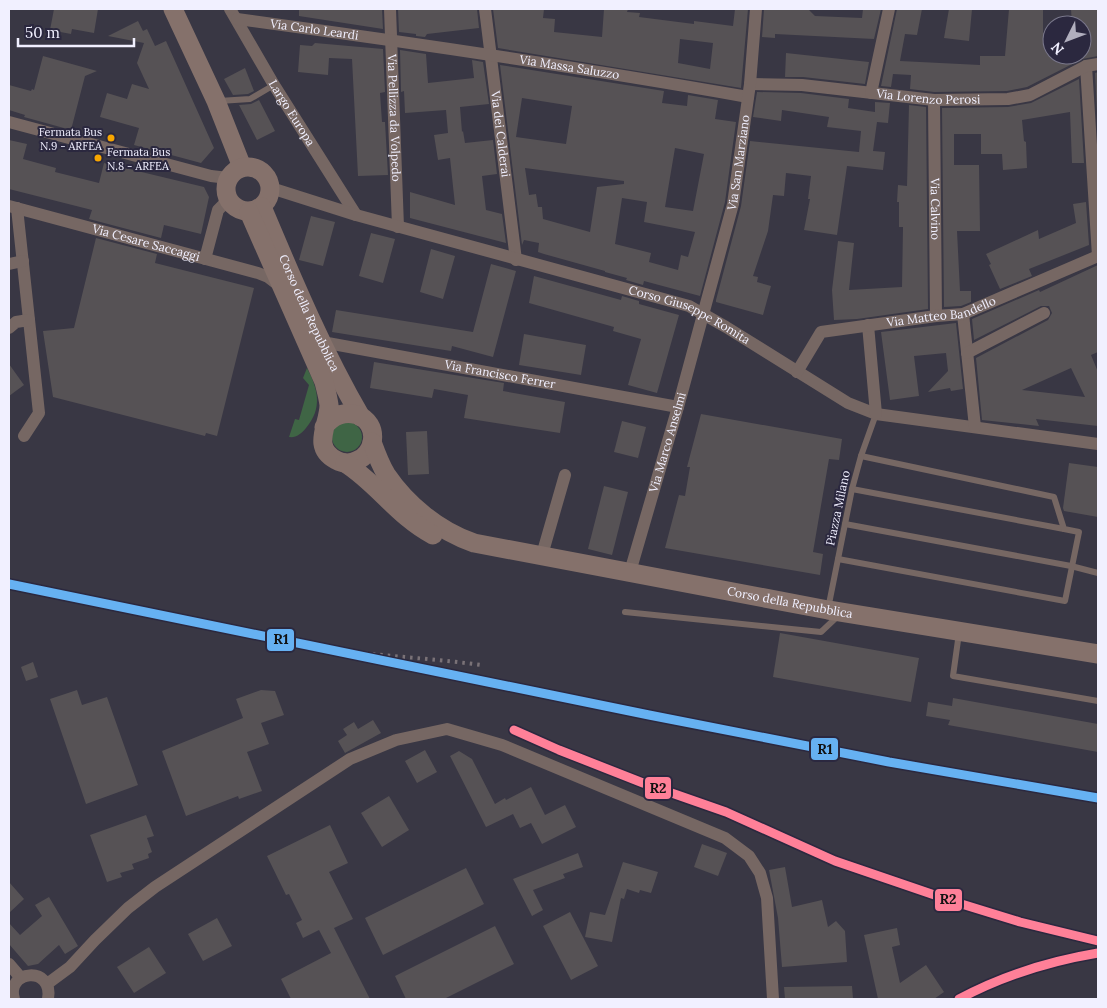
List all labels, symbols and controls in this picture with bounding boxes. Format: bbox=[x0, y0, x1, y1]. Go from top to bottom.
scale bar bbox=[18, 15, 134, 47]
street label: Via Carlo Leardi bbox=[268, 15, 359, 43]
north arrow bbox=[1042, 15, 1092, 65]
text: 50 m bbox=[25, 23, 60, 42]
text: N bbox=[1047, 39, 1068, 59]
street label: Via Massa Saluzzo bbox=[518, 51, 621, 82]
street label: Via Pellizza da Volpedo bbox=[385, 53, 404, 182]
street label: Largo Europa bbox=[266, 77, 319, 149]
street label: Via Lorenzo Perosi bbox=[875, 85, 980, 107]
street label: Via dei Calderai bbox=[488, 89, 514, 178]
street label: Via San Marziano bbox=[723, 114, 753, 213]
place label: Fermata Bus N.9 - ARFEA bbox=[39, 125, 103, 153]
marker: Fermata Bus N.9 - ARFEA bbox=[106, 133, 116, 143]
place label: Fermata Bus N.8 - ARFEA bbox=[107, 145, 170, 173]
marker: Fermata Bus N.8 - ARFEA bbox=[93, 153, 103, 163]
street label: Via Calvino bbox=[928, 177, 943, 240]
street label: Via Cesare Saccaggi bbox=[90, 221, 202, 264]
street label: Corso della Repubblica bbox=[276, 252, 343, 374]
street label: Corso Giuseppe Romita bbox=[627, 282, 753, 347]
street label: Via Matteo Bandello bbox=[885, 293, 998, 330]
street label: Via Francisco Ferrer bbox=[443, 356, 558, 392]
street label: Via Marco Anselmi bbox=[645, 391, 689, 495]
street label: Piazza Milano bbox=[822, 469, 853, 547]
street label: Corso della Repubblica bbox=[726, 583, 854, 621]
line badge: R1 bbox=[266, 628, 295, 652]
text: R1 bbox=[273, 630, 289, 648]
line badge: R1 bbox=[810, 737, 839, 761]
text: R1 bbox=[817, 740, 833, 758]
line badge: R2 bbox=[644, 776, 672, 800]
text: R2 bbox=[649, 779, 667, 797]
line badge: R2 bbox=[934, 888, 963, 912]
text: R2 bbox=[939, 890, 957, 908]

